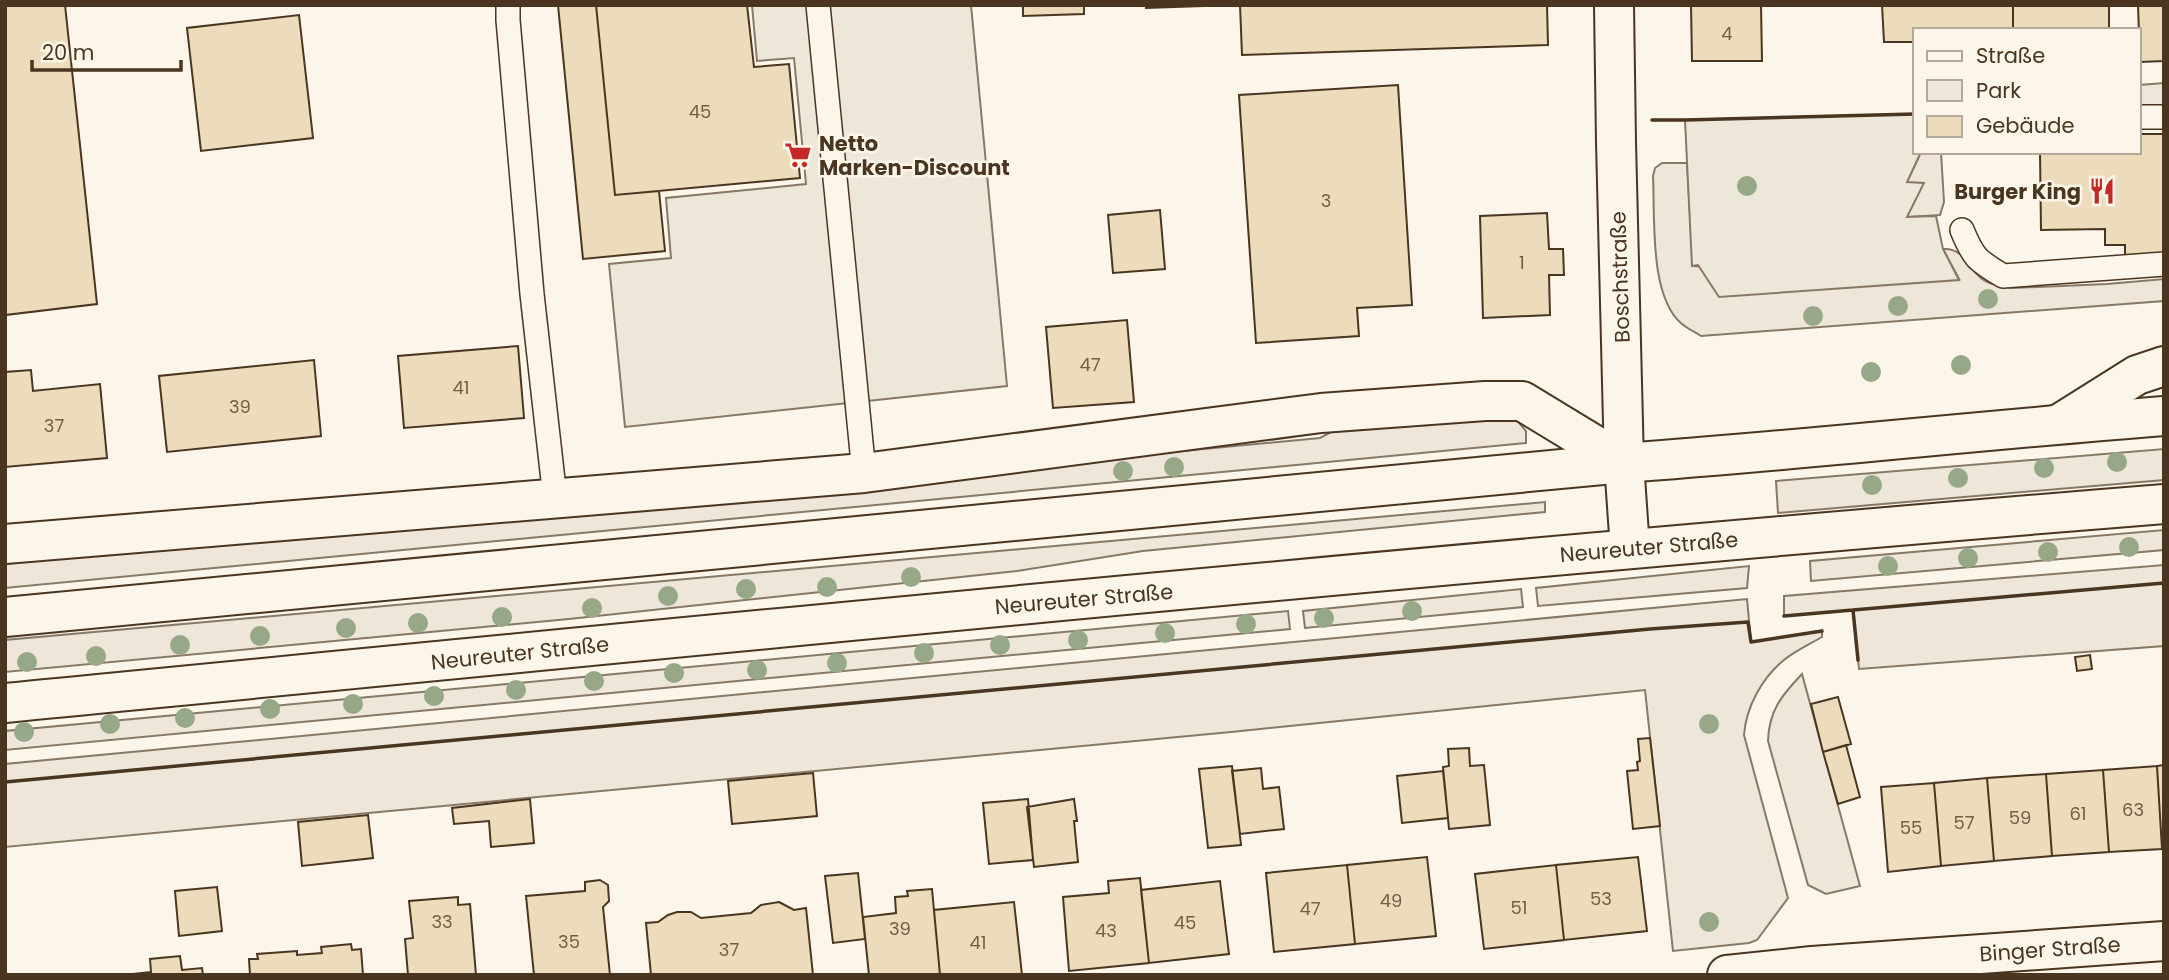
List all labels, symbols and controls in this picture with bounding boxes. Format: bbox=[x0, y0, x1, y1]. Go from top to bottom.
house number: 4 bbox=[1721, 21, 1733, 46]
scale bar bbox=[32, 28, 180, 72]
legend bbox=[1913, 28, 2141, 154]
text: 20 m bbox=[42, 38, 95, 67]
text: Straße bbox=[1976, 41, 2045, 70]
text: Park bbox=[1976, 76, 2021, 105]
house number: 45 bbox=[689, 99, 711, 124]
text: Gebäude bbox=[1976, 111, 2074, 140]
place label: Netto Marken-Discount bbox=[819, 129, 1010, 182]
supermarket icon: Netto Marken-Discount bbox=[783, 140, 813, 170]
restaurant icon: Burger King bbox=[2087, 176, 2117, 206]
place label: Burger King bbox=[1954, 177, 2081, 206]
house number: 3 bbox=[1321, 188, 1331, 213]
street label: Boschstraße bbox=[1603, 211, 1637, 343]
house number: 1 bbox=[1519, 250, 1525, 275]
house number: 47 bbox=[1079, 352, 1101, 377]
house number: 41 bbox=[452, 375, 470, 400]
house number: 39 bbox=[229, 394, 251, 419]
house number: 37 bbox=[44, 413, 64, 438]
street label: Neureuter Straße bbox=[1559, 525, 1739, 569]
street label: Neureuter Straße bbox=[994, 577, 1174, 621]
street label: Neureuter Straße bbox=[429, 629, 611, 677]
house number: 63 bbox=[2122, 797, 2144, 822]
house number: 61 bbox=[2069, 801, 2087, 826]
house number: 59 bbox=[2009, 805, 2031, 830]
house number: 57 bbox=[1953, 810, 1975, 835]
house number: 55 bbox=[1900, 815, 1922, 840]
house number: 53 bbox=[1590, 886, 1612, 911]
house number: 49 bbox=[1380, 888, 1402, 913]
house number: 51 bbox=[1510, 895, 1528, 920]
house number: 47 bbox=[1299, 896, 1321, 921]
house number: 33 bbox=[431, 909, 453, 934]
house number: 45 bbox=[1174, 910, 1196, 935]
house number: 39 bbox=[889, 916, 911, 941]
house number: 43 bbox=[1095, 918, 1117, 943]
house number: 35 bbox=[558, 929, 580, 954]
house number: 41 bbox=[969, 930, 987, 955]
street label: Binger Straße bbox=[1978, 930, 2122, 968]
house number: 37 bbox=[719, 937, 739, 962]

